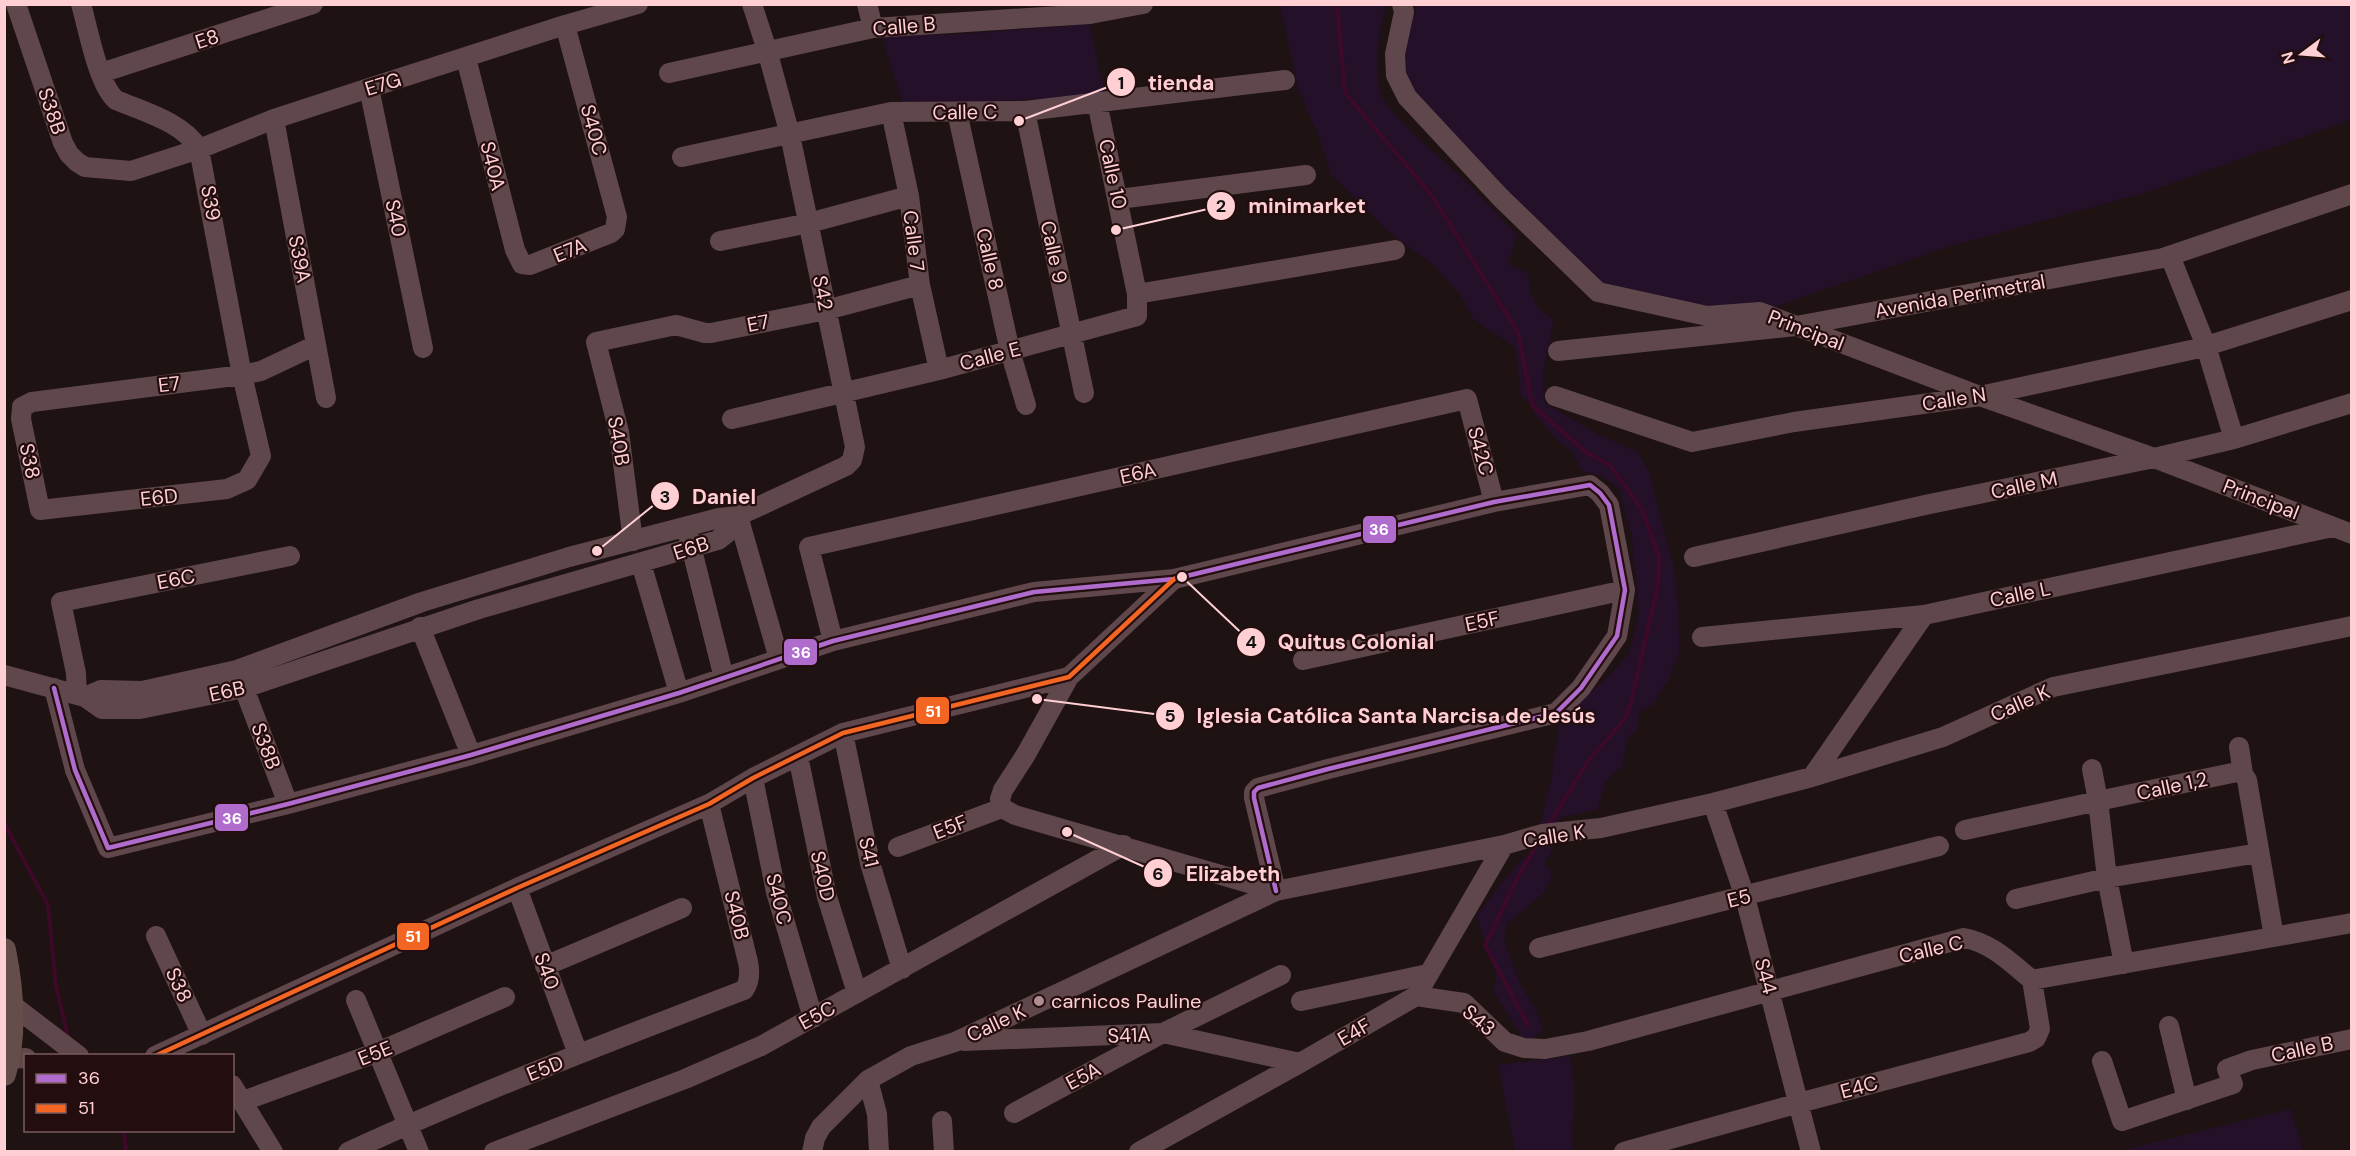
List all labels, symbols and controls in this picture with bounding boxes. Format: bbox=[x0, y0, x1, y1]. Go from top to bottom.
street label: Calle B bbox=[872, 10, 936, 42]
street label: E8 bbox=[192, 23, 222, 55]
north arrow bbox=[2272, 24, 2332, 84]
text: N bbox=[2276, 49, 2300, 67]
callout: tienda bbox=[1106, 63, 1226, 102]
street label: E7G bbox=[362, 66, 404, 102]
text: tienda bbox=[1148, 69, 1214, 97]
text: 1 bbox=[1118, 71, 1124, 95]
street label: S38B bbox=[32, 84, 72, 138]
street label: Calle C bbox=[932, 98, 998, 126]
street label: S40C bbox=[575, 102, 613, 158]
street label: Calle 10 bbox=[1093, 137, 1133, 211]
street label: S40A bbox=[474, 139, 512, 193]
street label: S39 bbox=[195, 183, 227, 223]
callout: minimarket bbox=[1206, 186, 1377, 225]
text: minimarket bbox=[1248, 192, 1366, 220]
text: 2 bbox=[1216, 194, 1226, 218]
street label: S40 bbox=[379, 197, 413, 239]
street label: Calle 7 bbox=[897, 209, 931, 273]
street label: Calle 9 bbox=[1035, 218, 1073, 286]
street label: Calle 8 bbox=[970, 225, 1010, 293]
street label: E7A bbox=[550, 232, 590, 268]
street label: S39A bbox=[283, 233, 317, 285]
street label: Avenida Perimetral bbox=[1873, 268, 2047, 324]
street label: S42 bbox=[807, 273, 839, 313]
street label: Principal bbox=[1764, 304, 1848, 356]
street label: E7 bbox=[745, 308, 771, 338]
street label: Calle E bbox=[957, 335, 1023, 377]
street label: E7 bbox=[157, 370, 181, 398]
street label: Calle N bbox=[1920, 381, 1988, 417]
street label: S40B bbox=[602, 414, 636, 468]
street label: S42C bbox=[1462, 424, 1500, 478]
street label: S38 bbox=[14, 441, 46, 481]
street label: E6A bbox=[1117, 456, 1159, 490]
street label: Calle M bbox=[1988, 465, 2060, 505]
street label: Principal bbox=[2219, 473, 2303, 525]
callout: Daniel bbox=[650, 477, 768, 516]
street label: E6D bbox=[139, 482, 179, 512]
text: Daniel bbox=[692, 483, 756, 511]
text: 3 bbox=[660, 485, 670, 509]
line badge: 36 bbox=[1362, 515, 1397, 544]
text: 36 bbox=[1369, 519, 1389, 540]
street label: E6B bbox=[670, 530, 712, 566]
street label: E6C bbox=[155, 563, 197, 595]
street label: Calle L bbox=[1987, 575, 2053, 613]
street label: E5F bbox=[1463, 605, 1502, 637]
callout: Quitus Colonial bbox=[1236, 623, 1446, 662]
text: Quitus Colonial bbox=[1278, 628, 1434, 656]
text: 4 bbox=[1245, 630, 1257, 654]
line badge: 36 bbox=[783, 638, 818, 666]
text: 36 bbox=[791, 642, 811, 663]
street label: E6B bbox=[207, 674, 247, 708]
street label: Calle K bbox=[1986, 678, 2054, 728]
line badge: 51 bbox=[915, 696, 950, 725]
callout: Iglesia Católica Santa Narcisa de Jesús bbox=[1155, 696, 1608, 735]
text: 51 bbox=[925, 701, 941, 722]
text: Iglesia Católica Santa Narcisa de Jesús bbox=[1196, 702, 1596, 730]
text: 5 bbox=[1164, 704, 1176, 728]
street label: S38B bbox=[245, 719, 287, 773]
street label: Calle 1,2 bbox=[2134, 766, 2210, 806]
line badge: 36 bbox=[214, 803, 249, 832]
text: 36 bbox=[222, 808, 242, 829]
street label: E5F bbox=[929, 809, 971, 845]
street label: Calle K bbox=[1521, 818, 1587, 854]
street label: S41 bbox=[853, 834, 885, 870]
street label: S40D bbox=[805, 848, 841, 904]
callout: Elizabeth bbox=[1143, 854, 1292, 893]
text: Elizabeth bbox=[1186, 860, 1280, 888]
text: 6 bbox=[1152, 862, 1164, 886]
street label: S40C bbox=[760, 871, 798, 927]
street label: E5 bbox=[1724, 883, 1754, 913]
street label: S40B bbox=[718, 888, 756, 942]
line badge: 51 bbox=[396, 922, 430, 951]
text: 51 bbox=[405, 926, 421, 947]
street label: Calle C bbox=[1896, 929, 1966, 969]
street label: S40 bbox=[528, 949, 566, 993]
street label: S44 bbox=[1749, 955, 1783, 997]
street label: S38 bbox=[160, 963, 198, 1007]
place label: carnicos Pauline bbox=[1051, 988, 1201, 1014]
street label: E5C bbox=[794, 994, 840, 1036]
marker: carnicos Pauline bbox=[1032, 994, 1046, 1008]
street label: Calle K bbox=[962, 998, 1030, 1048]
street label: S43 bbox=[1457, 999, 1501, 1041]
street label: E4F bbox=[1333, 1012, 1376, 1052]
street label: S41A bbox=[1107, 1021, 1151, 1049]
street label: Calle B bbox=[2269, 1030, 2335, 1068]
street label: E5E bbox=[354, 1034, 396, 1072]
street label: E5D bbox=[523, 1049, 567, 1087]
legend bbox=[24, 1054, 234, 1132]
street label: E5A bbox=[1061, 1056, 1105, 1096]
text: 36 bbox=[78, 1066, 100, 1090]
street label: E4C bbox=[1837, 1070, 1881, 1104]
text: 51 bbox=[78, 1096, 95, 1120]

